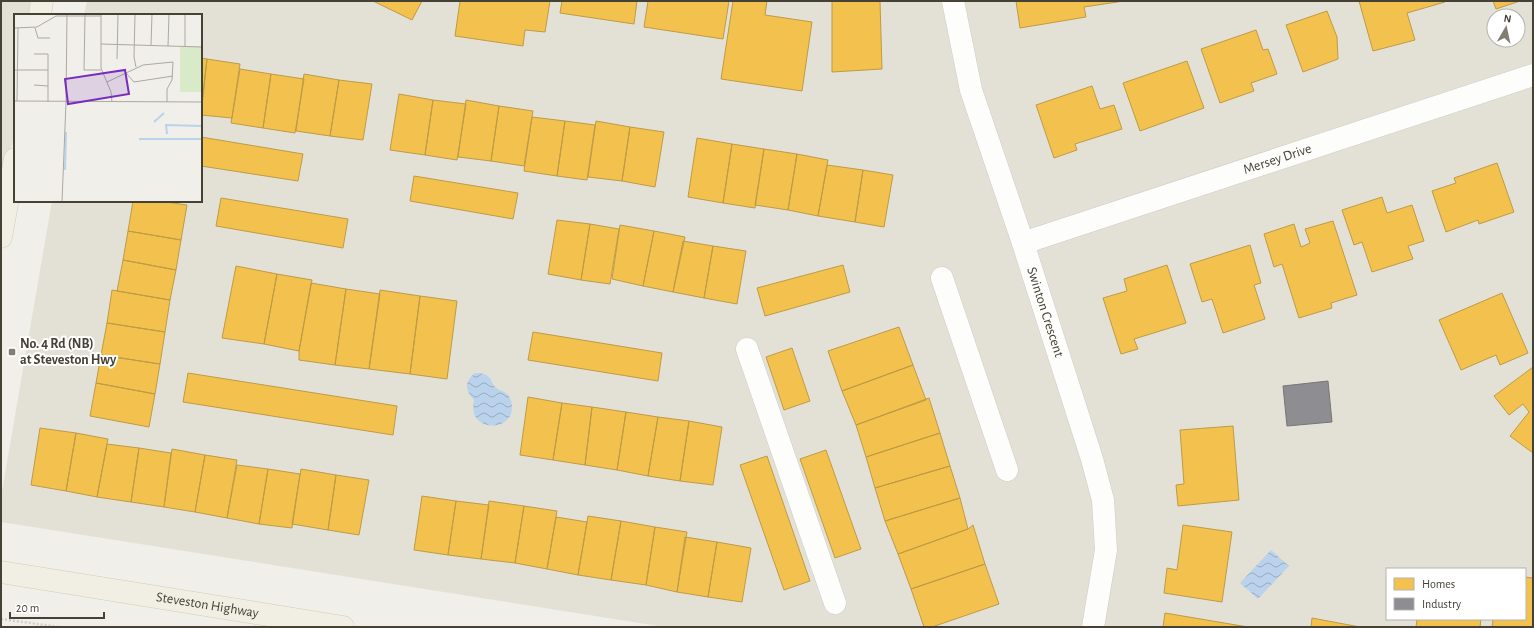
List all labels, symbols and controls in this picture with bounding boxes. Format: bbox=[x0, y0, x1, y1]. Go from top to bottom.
north arrow bbox=[1486, 8, 1526, 48]
text: N bbox=[1503, 13, 1512, 25]
inset map bbox=[14, 14, 202, 202]
street label: Mersey Drive bbox=[1242, 141, 1313, 177]
street label: Swinton Crescent bbox=[1024, 265, 1066, 359]
place label: No. 4 Rd (NB) at Steveston Hwy bbox=[20, 337, 117, 367]
marker: No. 4 Rd (NB) at Steveston Hwy bbox=[7, 347, 17, 357]
legend bbox=[1386, 568, 1526, 620]
text: Homes bbox=[1422, 578, 1455, 590]
street label: Steveston Highway bbox=[155, 590, 260, 620]
scale bar bbox=[10, 594, 104, 620]
text: Industry bbox=[1422, 598, 1461, 611]
text: 20 m bbox=[16, 602, 39, 614]

